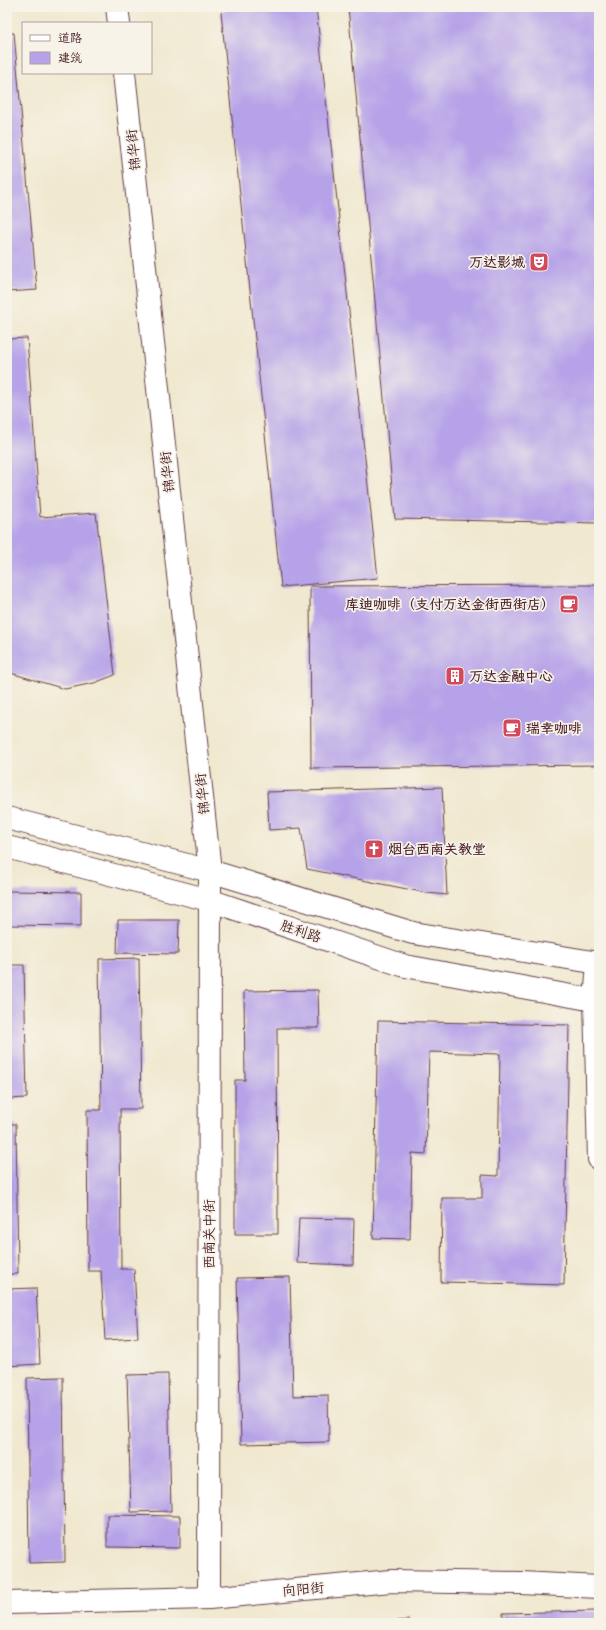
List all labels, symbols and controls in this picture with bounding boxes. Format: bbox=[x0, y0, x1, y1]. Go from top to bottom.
legend bbox=[22, 22, 152, 74]
text: 道路 bbox=[58, 31, 82, 47]
text: 建筑 bbox=[58, 51, 82, 67]
street label: 锦华街 bbox=[123, 128, 145, 172]
theatre icon: 万达影城 bbox=[528, 251, 550, 273]
place label: 万达影城 bbox=[469, 254, 525, 272]
street label: 锦华街 bbox=[157, 450, 179, 494]
cafe icon: 库迪咖啡（支付万达金街西街店） bbox=[558, 593, 580, 615]
place label: 库迪咖啡（支付万达金街西街店） bbox=[345, 596, 555, 614]
building icon: 万达金融中心 bbox=[444, 665, 466, 687]
place label: 万达金融中心 bbox=[469, 668, 553, 686]
cafe icon: 瑞幸咖啡 bbox=[501, 717, 523, 739]
place label: 瑞幸咖啡 bbox=[526, 720, 582, 738]
street label: 锦华街 bbox=[192, 772, 214, 816]
church icon: 烟台西南关教堂 bbox=[363, 838, 385, 860]
place label: 烟台西南关教堂 bbox=[388, 841, 486, 859]
street label: 胜利路 bbox=[278, 917, 323, 947]
street label: 西南关中街 bbox=[201, 1199, 219, 1269]
street label: 向阳街 bbox=[281, 1579, 325, 1601]

